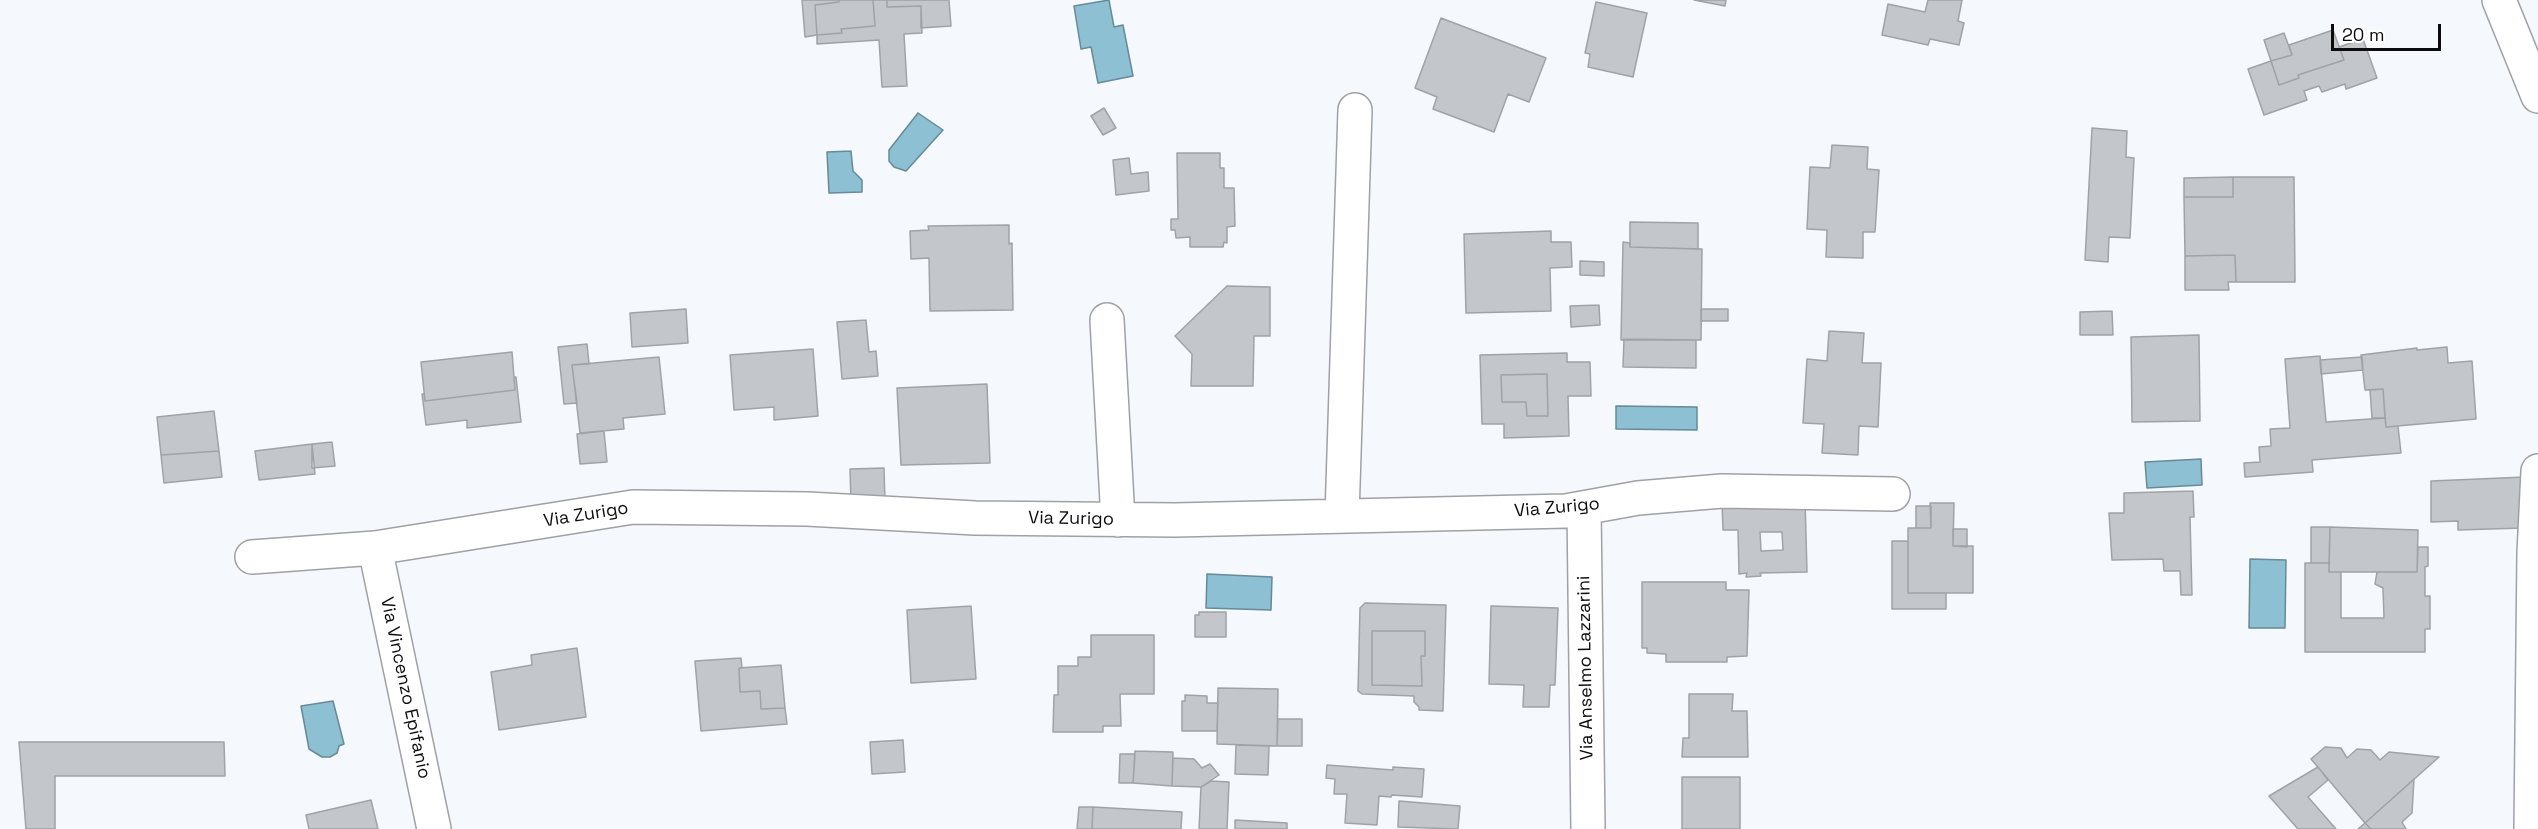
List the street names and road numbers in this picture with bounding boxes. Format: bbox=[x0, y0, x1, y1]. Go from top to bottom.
street label: Via Zurigo bbox=[1513, 494, 1601, 522]
street label: Via Zurigo bbox=[542, 498, 630, 532]
street label: Via Zurigo bbox=[1028, 507, 1114, 531]
street label: Via Anselmo Lazzarini bbox=[1574, 576, 1598, 760]
street label: Via Vincenzo Epifanio bbox=[375, 595, 435, 781]

